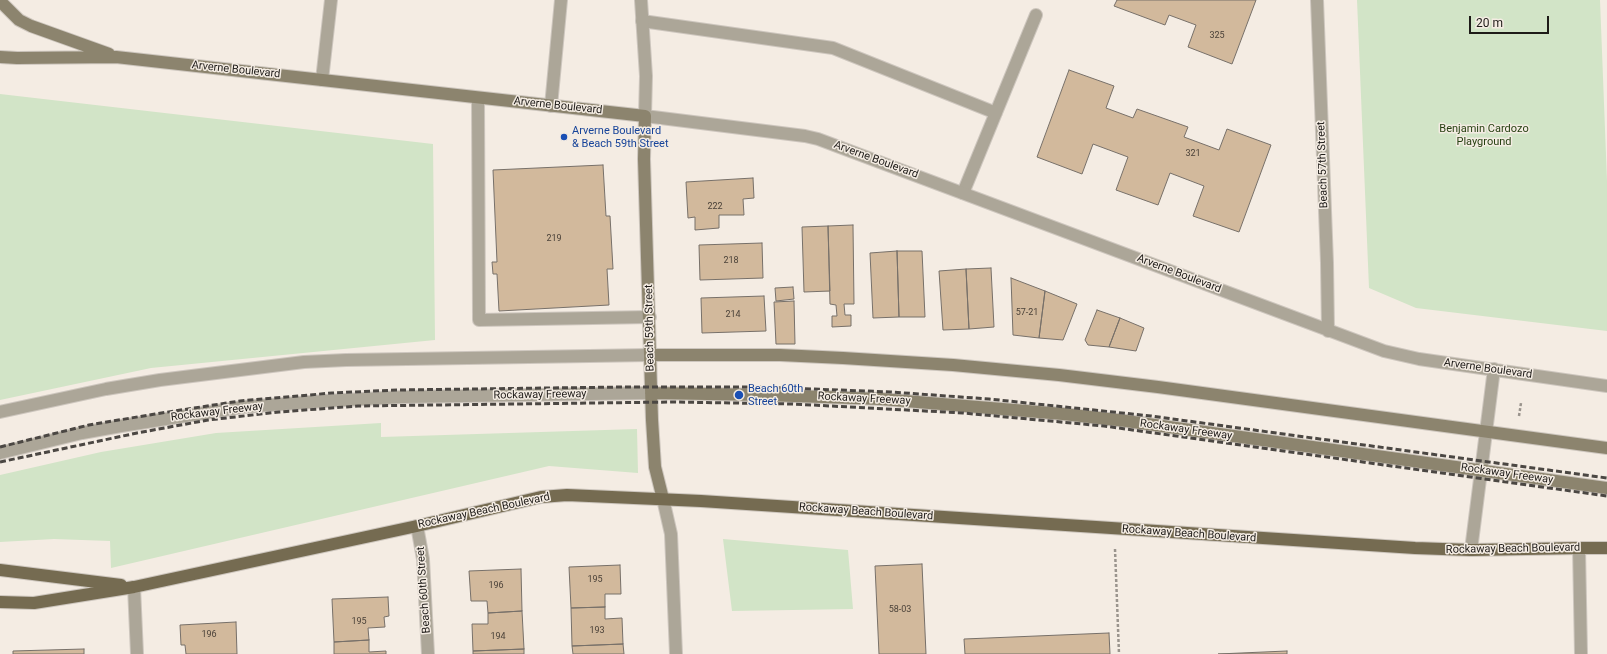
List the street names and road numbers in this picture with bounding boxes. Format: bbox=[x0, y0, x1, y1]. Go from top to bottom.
street label: Arverne Boulevard bbox=[191, 59, 281, 81]
street label: Arverne Boulevard bbox=[513, 95, 603, 117]
street label: Beach 57th Street bbox=[1315, 121, 1331, 209]
street label: Arverne Boulevard bbox=[832, 139, 920, 181]
street label: Arverne Boulevard bbox=[1135, 252, 1223, 296]
street label: Beach 59th Street bbox=[643, 284, 657, 372]
street label: Arverne Boulevard bbox=[1443, 356, 1533, 382]
street label: Rockaway Freeway bbox=[493, 388, 587, 402]
street label: Rockaway Freeway bbox=[817, 390, 911, 408]
street label: Rockaway Freeway bbox=[170, 400, 264, 424]
street label: Rockaway Freeway bbox=[1139, 417, 1233, 443]
street label: Rockaway Freeway bbox=[1460, 461, 1554, 487]
street label: Rockaway Beach Boulevard bbox=[417, 491, 551, 531]
street label: Rockaway Beach Boulevard bbox=[799, 501, 933, 523]
street label: Rockaway Beach Boulevard bbox=[1122, 523, 1256, 545]
street label: Rockaway Beach Boulevard bbox=[1446, 541, 1580, 557]
street label: Beach 60th Street bbox=[414, 546, 434, 634]

